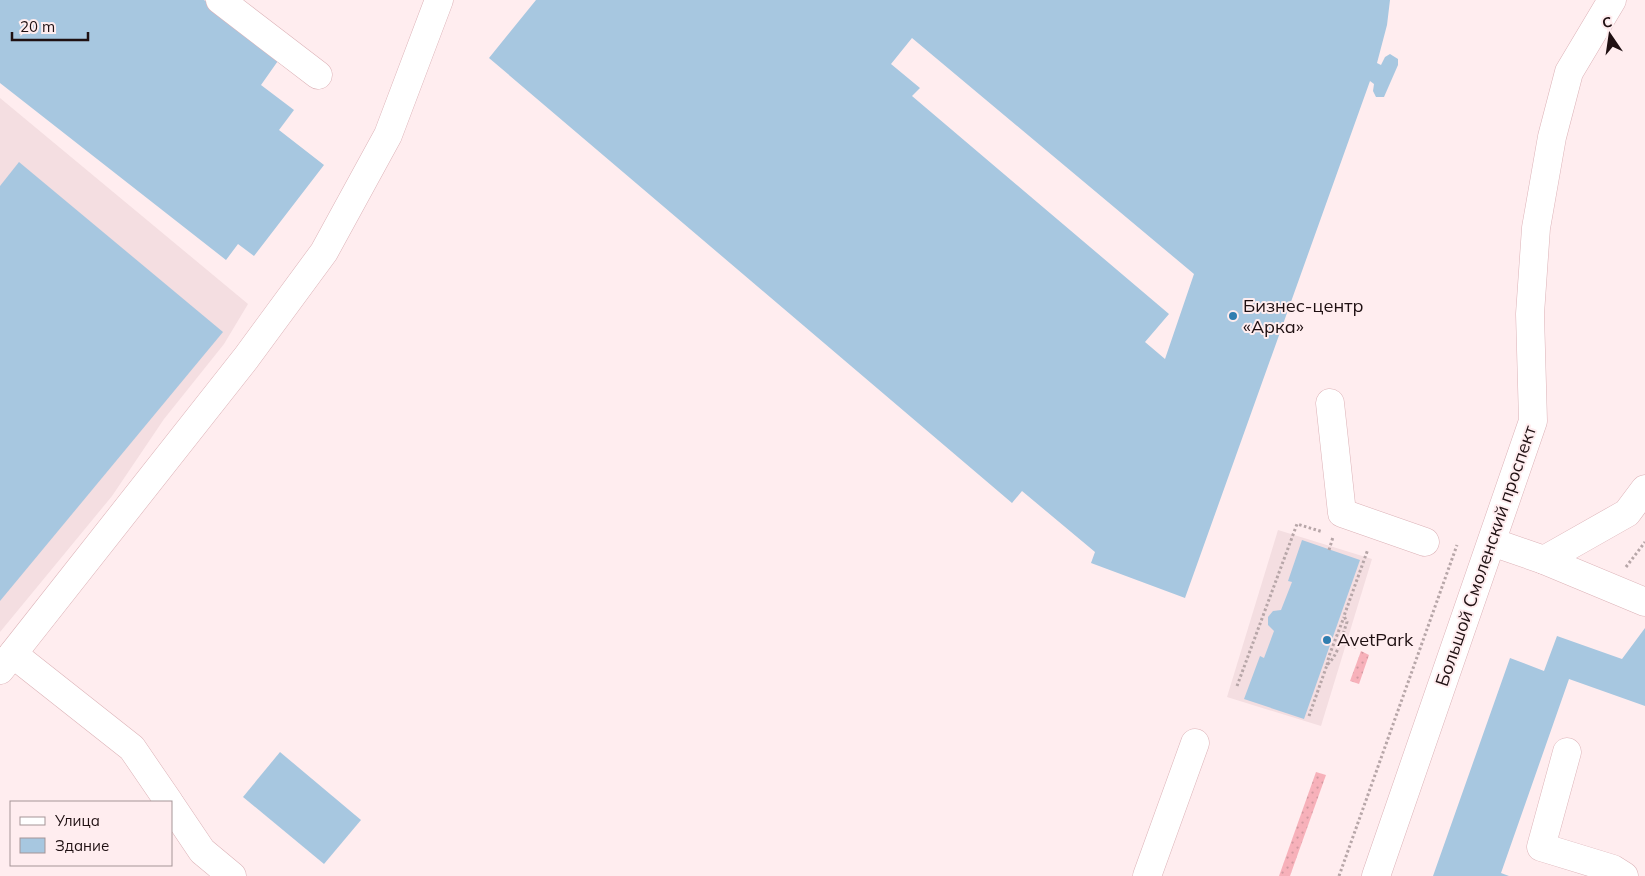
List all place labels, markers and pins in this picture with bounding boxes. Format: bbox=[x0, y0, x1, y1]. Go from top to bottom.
place label: Бизнес-центр «Арка» bbox=[1243, 294, 1363, 338]
marker: Бизнес-центр «Арка» bbox=[1227, 310, 1239, 322]
place label: AvetPark bbox=[1337, 628, 1414, 651]
marker: AvetPark bbox=[1321, 634, 1333, 646]

